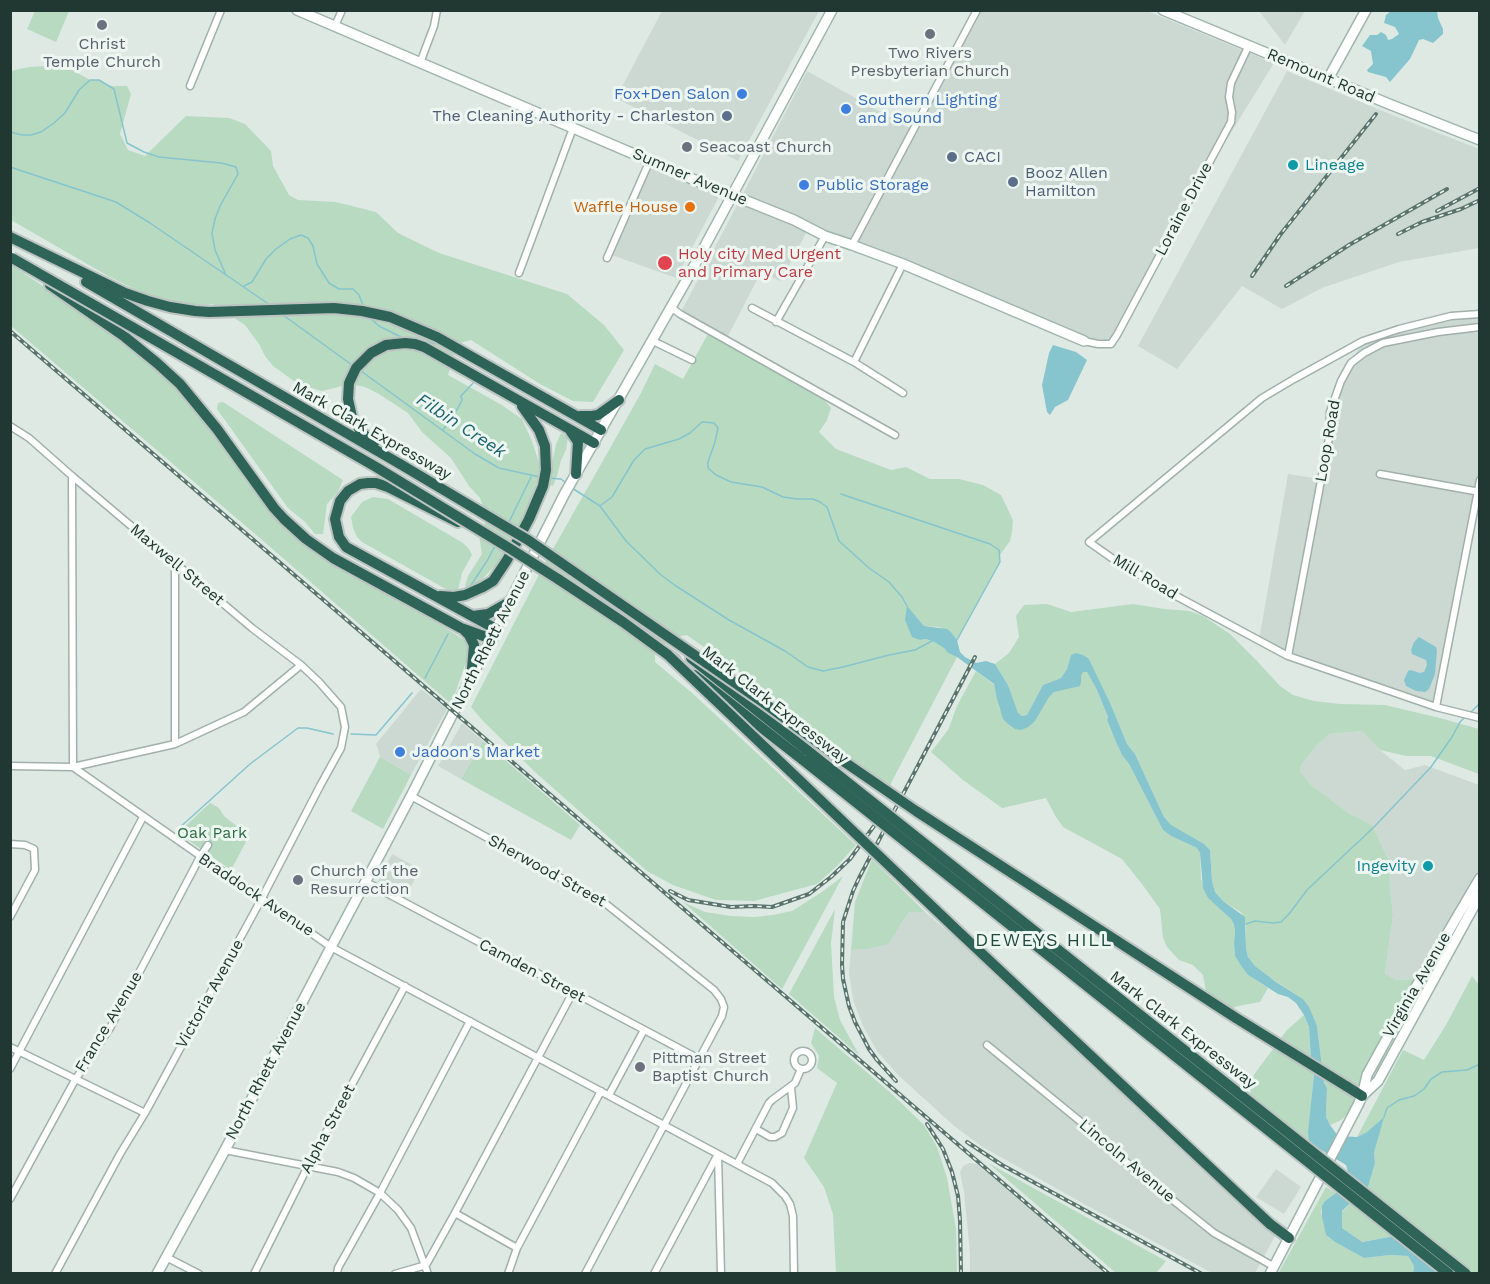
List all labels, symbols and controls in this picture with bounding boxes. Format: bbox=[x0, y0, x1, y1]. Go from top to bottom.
marker: Christ Temple Church bbox=[95, 18, 109, 32]
marker: Two Rivers Presbyterian Church bbox=[923, 27, 937, 41]
place label: Christ Temple Church bbox=[43, 34, 161, 72]
place label: Two Rivers Presbyterian Church bbox=[851, 43, 1009, 81]
street label: Remount Road bbox=[1264, 45, 1378, 107]
place label: Fox+Den Salon bbox=[614, 84, 730, 104]
marker: Fox+Den Salon bbox=[735, 87, 749, 101]
place label: Southern Lighting and Sound bbox=[858, 90, 997, 128]
marker: Southern Lighting and Sound bbox=[839, 102, 853, 116]
place label: The Cleaning Authority - Charleston bbox=[432, 106, 715, 126]
marker: The Cleaning Authority - Charleston bbox=[720, 109, 734, 123]
place label: Seacoast Church bbox=[699, 137, 832, 157]
marker: Seacoast Church bbox=[680, 140, 694, 154]
street label: Sumner Avenue bbox=[630, 144, 750, 210]
place label: CACI bbox=[964, 147, 1001, 167]
marker: CACI bbox=[945, 150, 959, 164]
place label: Lineage bbox=[1305, 155, 1365, 175]
marker: Lineage bbox=[1286, 158, 1300, 172]
street label: Loraine Drive bbox=[1151, 159, 1217, 259]
place label: Booz Allen Hamilton bbox=[1025, 163, 1108, 201]
place label: Public Storage bbox=[816, 175, 929, 195]
marker: Booz Allen Hamilton bbox=[1006, 175, 1020, 189]
marker: Public Storage bbox=[797, 178, 811, 192]
place label: Waffle House bbox=[573, 197, 678, 217]
marker: Waffle House bbox=[683, 200, 697, 214]
place label: Holy city Med Urgent and Primary Care bbox=[678, 244, 841, 282]
marker: Holy city Med Urgent and Primary Care bbox=[656, 254, 674, 272]
street label: Mark Clark Expressway bbox=[289, 378, 455, 484]
water label: Filbin Creek bbox=[412, 389, 510, 463]
street label: Loop Road bbox=[1311, 398, 1345, 484]
street label: Maxwell Street bbox=[126, 520, 228, 610]
street label: Mill Road bbox=[1109, 550, 1181, 604]
street label: North Rhett Avenue bbox=[448, 567, 534, 713]
street label: Mark Clark Expressway bbox=[698, 642, 852, 768]
place label: Jadoon's Market bbox=[412, 742, 540, 762]
marker: Jadoon's Market bbox=[393, 745, 407, 759]
park label: Oak Park bbox=[177, 823, 247, 843]
street label: Sherwood Street bbox=[485, 831, 609, 911]
street label: Braddock Avenue bbox=[194, 849, 318, 941]
place label: Ingevity bbox=[1356, 856, 1416, 876]
marker: Ingevity bbox=[1421, 859, 1435, 873]
place label: Church of the Resurrection bbox=[310, 861, 418, 899]
marker: Church of the Resurrection bbox=[291, 873, 305, 887]
street label: Virginia Avenue bbox=[1379, 929, 1455, 1041]
district label: DEWEYS HILL bbox=[975, 930, 1113, 952]
street label: Camden Street bbox=[475, 935, 589, 1007]
street label: Victoria Avenue bbox=[172, 936, 248, 1052]
street label: Mark Clark Expressway bbox=[1106, 967, 1260, 1093]
street label: France Avenue bbox=[71, 968, 147, 1076]
street label: North Rhett Avenue bbox=[222, 999, 310, 1143]
place label: Pittman Street Baptist Church bbox=[652, 1048, 769, 1086]
marker: Pittman Street Baptist Church bbox=[633, 1060, 647, 1074]
street label: Alpha Street bbox=[297, 1081, 359, 1177]
street label: Lincoln Avenue bbox=[1075, 1115, 1179, 1207]

